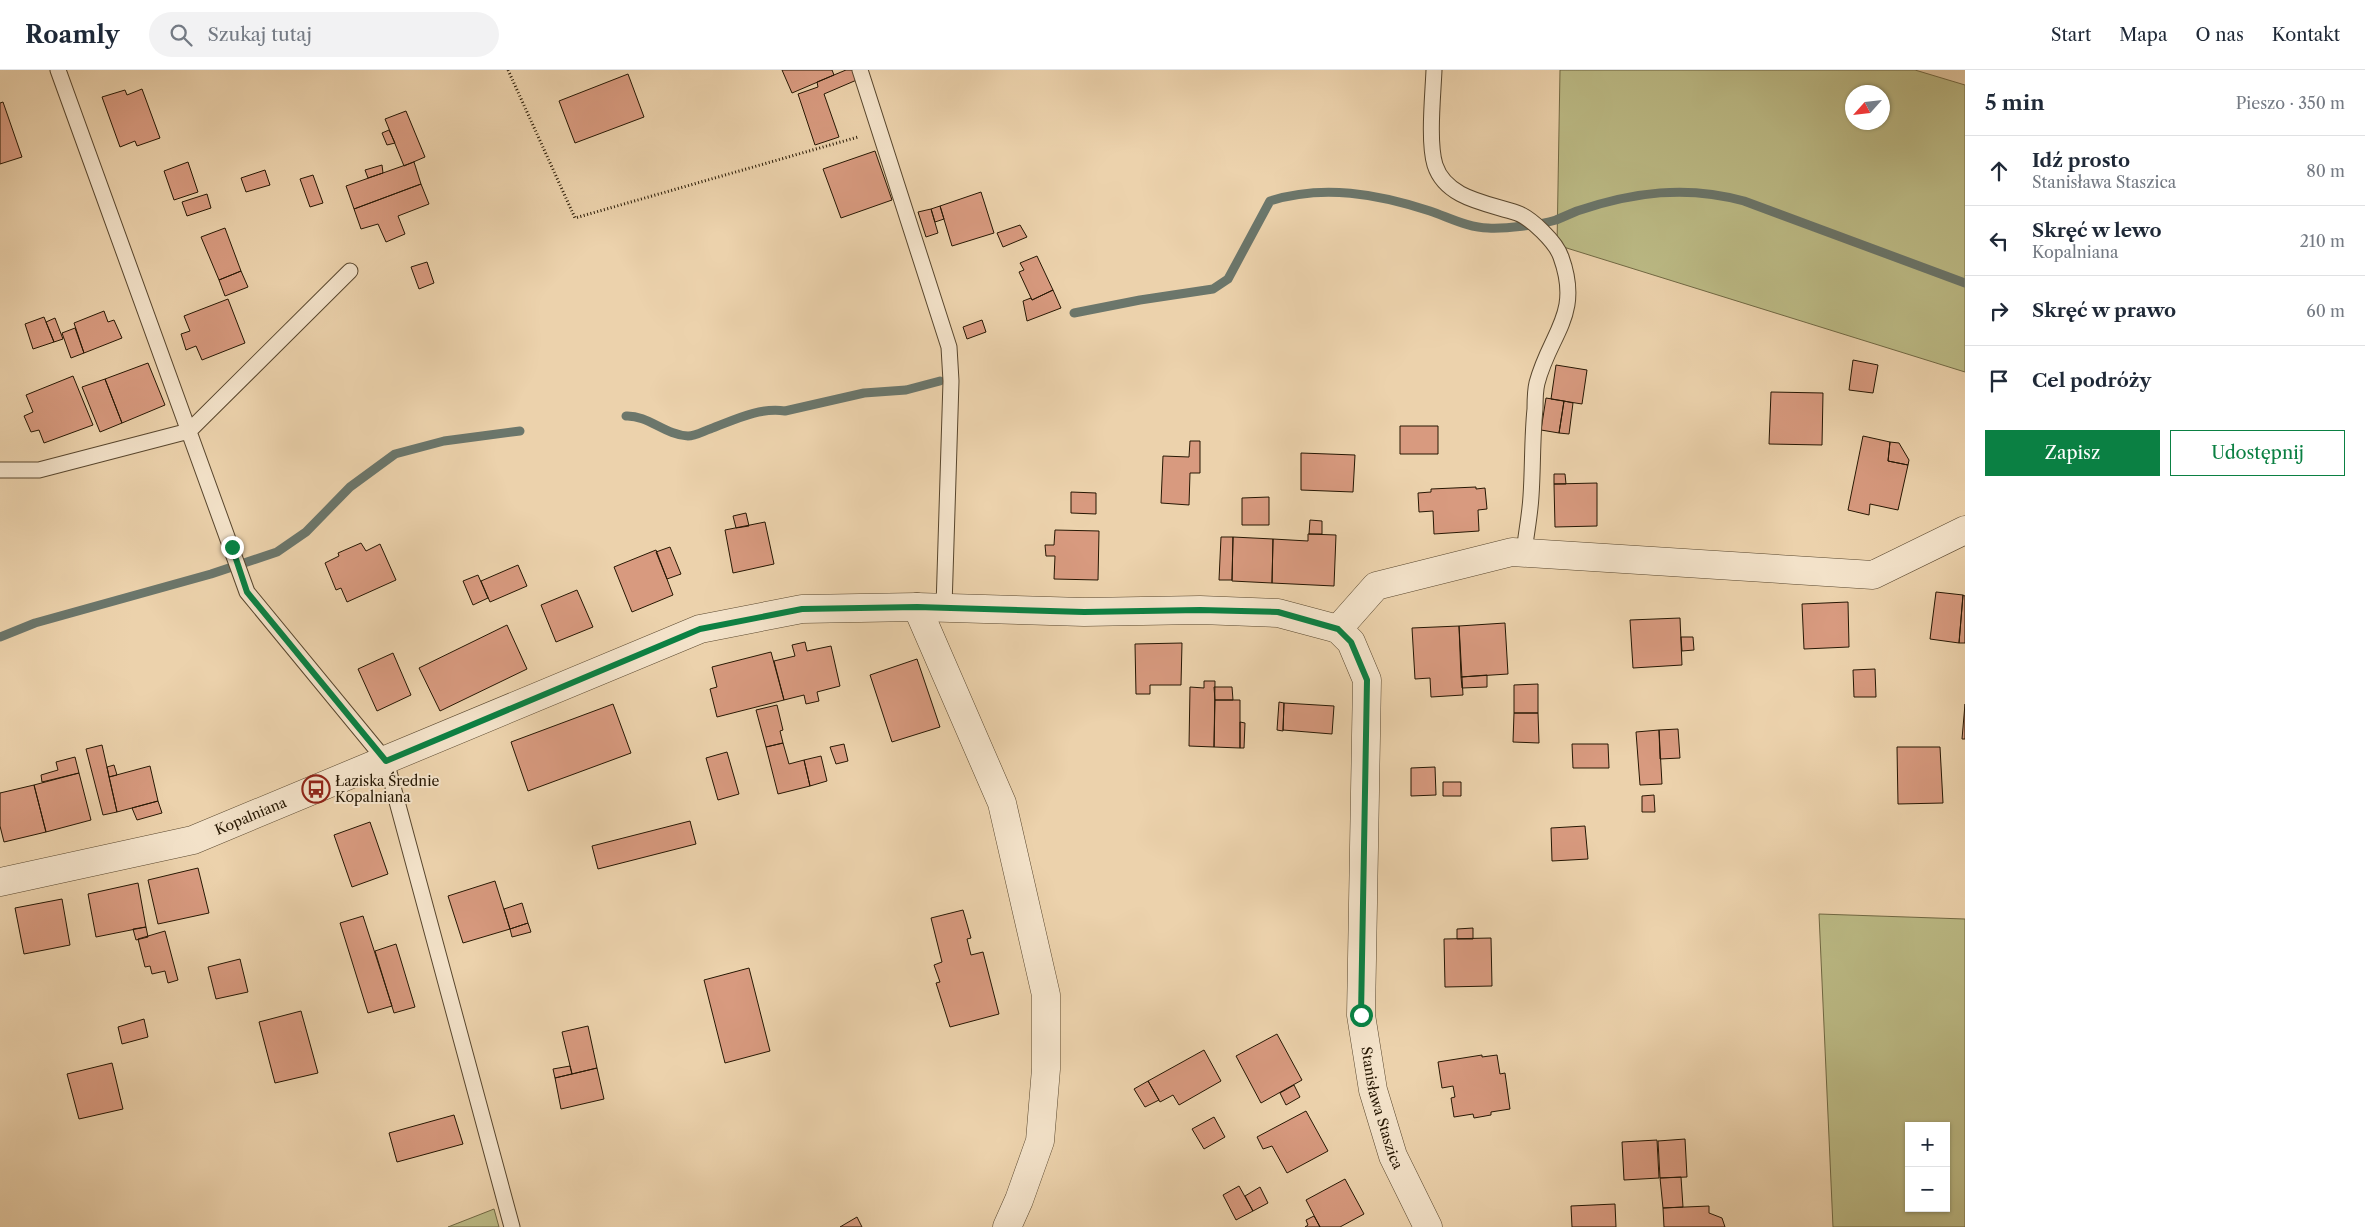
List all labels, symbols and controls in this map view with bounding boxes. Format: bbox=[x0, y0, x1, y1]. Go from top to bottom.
search box bbox=[149, 12, 499, 57]
text: Roamly bbox=[25, 20, 119, 49]
icon: search bbox=[167, 21, 195, 49]
text: Szukaj tutaj bbox=[207, 23, 312, 46]
text: Start bbox=[2051, 24, 2091, 46]
text: Mapa bbox=[2119, 24, 2167, 46]
text: O nas bbox=[2195, 24, 2244, 46]
text: Kontakt bbox=[2272, 24, 2340, 46]
north arrow bbox=[1845, 85, 1890, 130]
text: 5 min bbox=[1985, 90, 2045, 115]
text: Pieszo · 350 m bbox=[2236, 93, 2345, 113]
text: Idź prosto bbox=[2032, 149, 2130, 172]
icon: ahead bbox=[1985, 157, 2013, 185]
text: 80 m bbox=[2306, 161, 2345, 181]
text: Stanisława Staszica bbox=[2032, 172, 2176, 192]
text: Skręć w lewo bbox=[2032, 219, 2162, 242]
icon: left bbox=[1985, 227, 2013, 255]
text: 210 m bbox=[2300, 231, 2345, 251]
text: Kopalniana bbox=[2032, 242, 2119, 262]
icon: right bbox=[1985, 297, 2013, 325]
text: Skręć w prawo bbox=[2032, 299, 2176, 322]
text: 60 m bbox=[2306, 301, 2345, 321]
icon: arrive bbox=[1985, 367, 2013, 395]
text: Cel podróży bbox=[2032, 369, 2151, 392]
button: Zapisz bbox=[1985, 430, 2160, 476]
button: Udostępnij bbox=[2170, 430, 2345, 476]
route end bbox=[221, 536, 244, 559]
place label: Łaziska Średnie Kopalniana bbox=[335, 771, 439, 806]
bus stop icon: Łaziska Średnie Kopalniana bbox=[301, 774, 331, 804]
street label: Kopalniana bbox=[212, 793, 290, 839]
route start bbox=[1350, 1004, 1373, 1027]
street label: Stanisława Staszica bbox=[1357, 1045, 1407, 1173]
map controls bbox=[1905, 1122, 1950, 1212]
button: + bbox=[1905, 1122, 1950, 1167]
button: − bbox=[1905, 1167, 1950, 1212]

